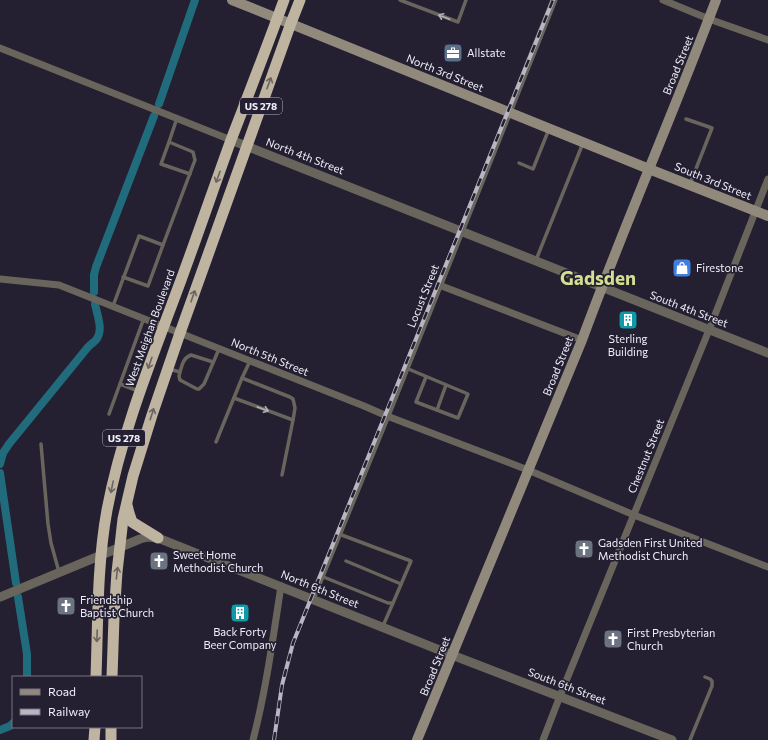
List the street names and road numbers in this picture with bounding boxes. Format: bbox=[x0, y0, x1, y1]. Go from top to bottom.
street label: Broad Street bbox=[660, 33, 696, 97]
street label: North 3rd Street bbox=[405, 51, 486, 94]
road number: US 278 bbox=[240, 98, 282, 114]
street label: North 4th Street bbox=[264, 135, 347, 177]
street label: South 3rd Street bbox=[673, 159, 754, 202]
street label: Locust Street bbox=[404, 262, 441, 329]
street label: West Meighan Boulevard bbox=[122, 268, 177, 388]
street label: South 4th Street bbox=[648, 288, 731, 330]
street label: Broad Street bbox=[540, 334, 576, 398]
street label: North 5th Street bbox=[229, 335, 311, 378]
street label: Chestnut Street bbox=[625, 416, 667, 495]
road number: US 278 bbox=[103, 430, 145, 446]
street label: North 6th Street bbox=[279, 567, 361, 610]
street label: Broad Street bbox=[417, 634, 453, 698]
street label: South 6th Street bbox=[526, 665, 609, 707]

